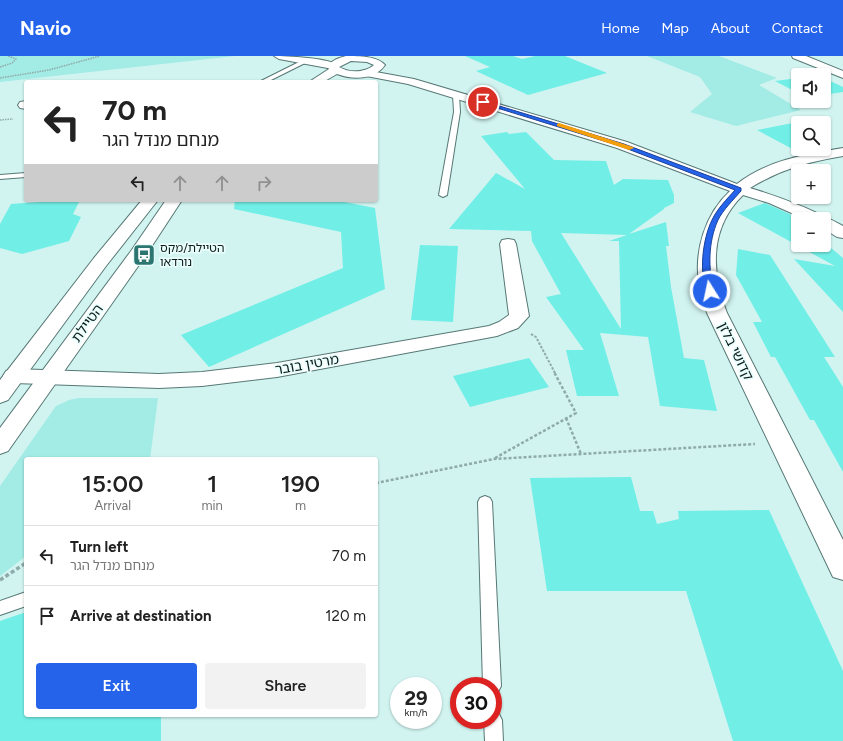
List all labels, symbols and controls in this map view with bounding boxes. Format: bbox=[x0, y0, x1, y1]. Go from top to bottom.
text: Navio bbox=[20, 17, 71, 40]
text: Home bbox=[601, 20, 640, 37]
text: Map bbox=[662, 20, 689, 37]
text: About bbox=[711, 20, 750, 37]
text: Contact bbox=[772, 20, 823, 37]
map controls bbox=[791, 68, 831, 252]
button: sound bbox=[791, 68, 831, 108]
pin bbox=[466, 85, 500, 119]
icon: arrive bbox=[472, 91, 494, 113]
text: 70 m bbox=[102, 93, 167, 127]
icon: left bbox=[36, 96, 88, 148]
button: search bbox=[791, 116, 831, 156]
text: מנחם מנדל הגר bbox=[102, 129, 219, 151]
button: + bbox=[791, 164, 831, 204]
icon: left bbox=[127, 172, 149, 194]
icon: ahead bbox=[169, 172, 191, 194]
icon: ahead bbox=[211, 172, 233, 194]
icon: right bbox=[253, 172, 275, 194]
button: − bbox=[791, 212, 831, 252]
place label: הטיילת/מקס נורדאו bbox=[160, 241, 224, 269]
bus stop icon: הטיילת/מקס נורדאו bbox=[131, 242, 157, 268]
position arrow bbox=[689, 270, 731, 312]
street label: הטיילת bbox=[68, 301, 107, 346]
street label: קדושי בלזן bbox=[714, 319, 757, 383]
street label: מרטין בובר bbox=[274, 351, 340, 378]
text: 15:00 bbox=[82, 469, 144, 498]
text: 1 bbox=[207, 469, 217, 498]
text: 190 bbox=[281, 469, 320, 498]
text: Arrival bbox=[94, 498, 131, 513]
text: min bbox=[202, 498, 223, 513]
text: m bbox=[295, 498, 306, 513]
text: Turn left bbox=[70, 538, 128, 556]
icon: left bbox=[36, 545, 58, 567]
text: 70 m bbox=[332, 547, 366, 565]
text: מנחם מנדל הגר bbox=[70, 558, 155, 573]
icon: arrive bbox=[36, 605, 58, 627]
text: Arrive at destination bbox=[70, 607, 211, 625]
text: 120 m bbox=[325, 607, 366, 625]
button: Exit bbox=[36, 663, 197, 709]
button: Share bbox=[205, 663, 366, 709]
speed limit sign: 30 bbox=[450, 677, 502, 729]
text: 29 bbox=[404, 686, 428, 710]
text: km/h bbox=[405, 706, 427, 719]

